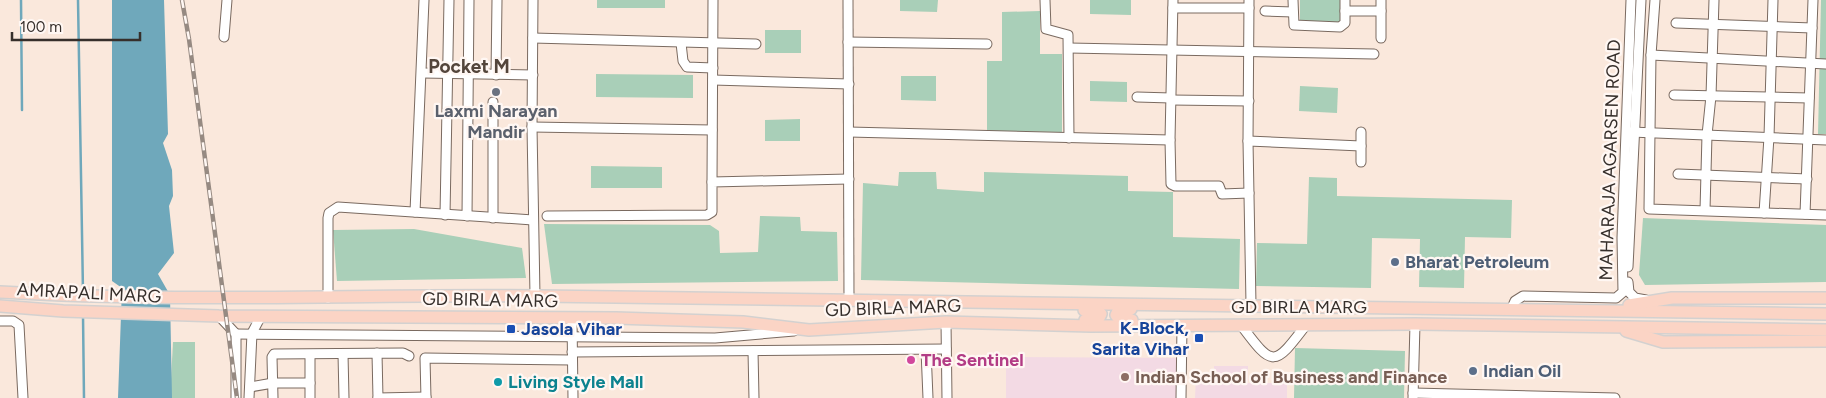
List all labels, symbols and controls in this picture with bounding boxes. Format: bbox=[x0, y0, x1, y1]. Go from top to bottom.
scale bar bbox=[12, 10, 140, 42]
text: 100 m bbox=[20, 18, 62, 36]
street label: MAHARAJA AGARSEN ROAD bbox=[1595, 39, 1625, 281]
district label: Pocket M bbox=[428, 55, 510, 78]
marker: Laxmi Narayan Mandir bbox=[490, 86, 502, 98]
place label: Laxmi Narayan Mandir bbox=[434, 100, 558, 143]
place label: Bharat Petroleum bbox=[1405, 251, 1549, 273]
marker: Bharat Petroleum bbox=[1389, 256, 1401, 268]
street label: AMRAPALI MARG bbox=[16, 278, 162, 308]
street label: GD BIRLA MARG bbox=[422, 288, 559, 312]
street label: GD BIRLA MARG bbox=[825, 295, 962, 321]
street label: GD BIRLA MARG bbox=[1231, 296, 1367, 318]
place label: K-Block, Sarita Vihar bbox=[1092, 317, 1189, 360]
place label: Jasola Vihar bbox=[521, 318, 622, 340]
marker: Jasola Vihar bbox=[505, 323, 517, 335]
marker: K-Block, Sarita Vihar bbox=[1193, 332, 1205, 344]
place label: The Sentinel bbox=[921, 349, 1024, 371]
marker: The Sentinel bbox=[905, 354, 917, 366]
place label: Indian Oil bbox=[1483, 360, 1561, 382]
marker: Indian Oil bbox=[1467, 365, 1479, 377]
place label: Indian School of Business and Finance bbox=[1135, 366, 1447, 388]
place label: Living Style Mall bbox=[508, 371, 644, 393]
marker: Indian School of Business and Finance bbox=[1119, 371, 1131, 383]
marker: Living Style Mall bbox=[492, 376, 504, 388]

